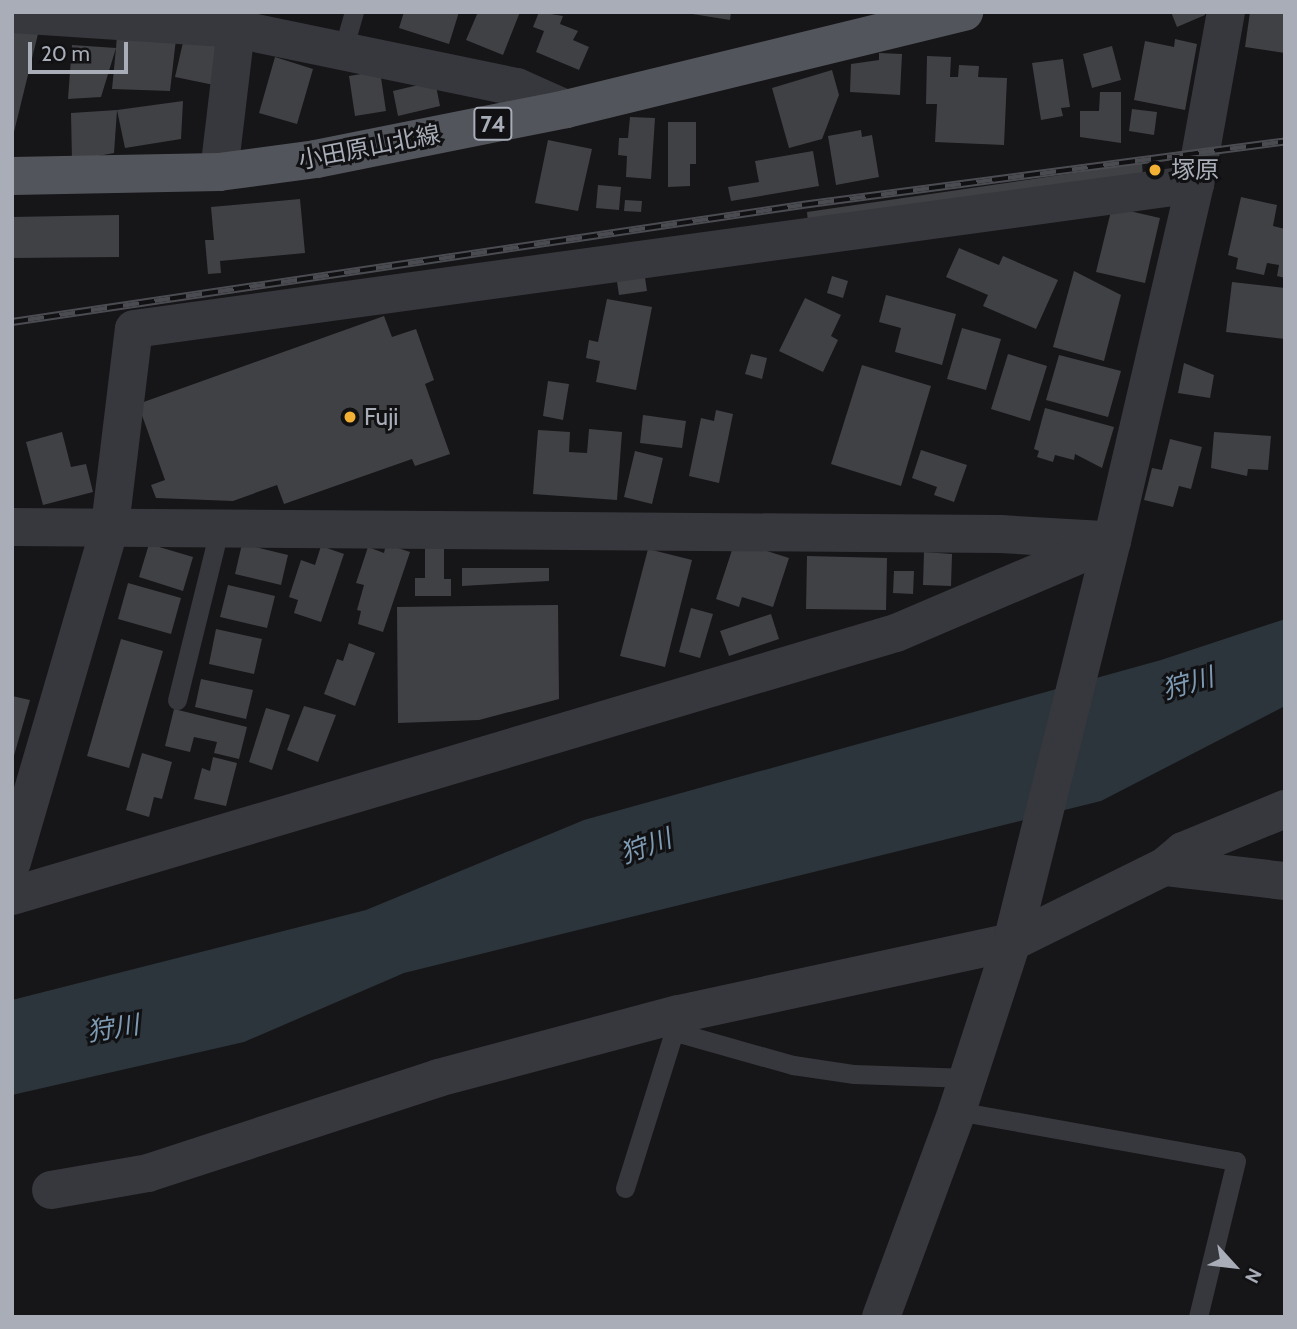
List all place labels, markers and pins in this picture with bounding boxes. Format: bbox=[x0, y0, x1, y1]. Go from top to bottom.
place label: 塚原 bbox=[1171, 156, 1219, 184]
marker: 塚原 bbox=[1145, 160, 1165, 180]
place label: Fuji bbox=[364, 403, 398, 431]
marker: Fuji bbox=[342, 409, 358, 425]

